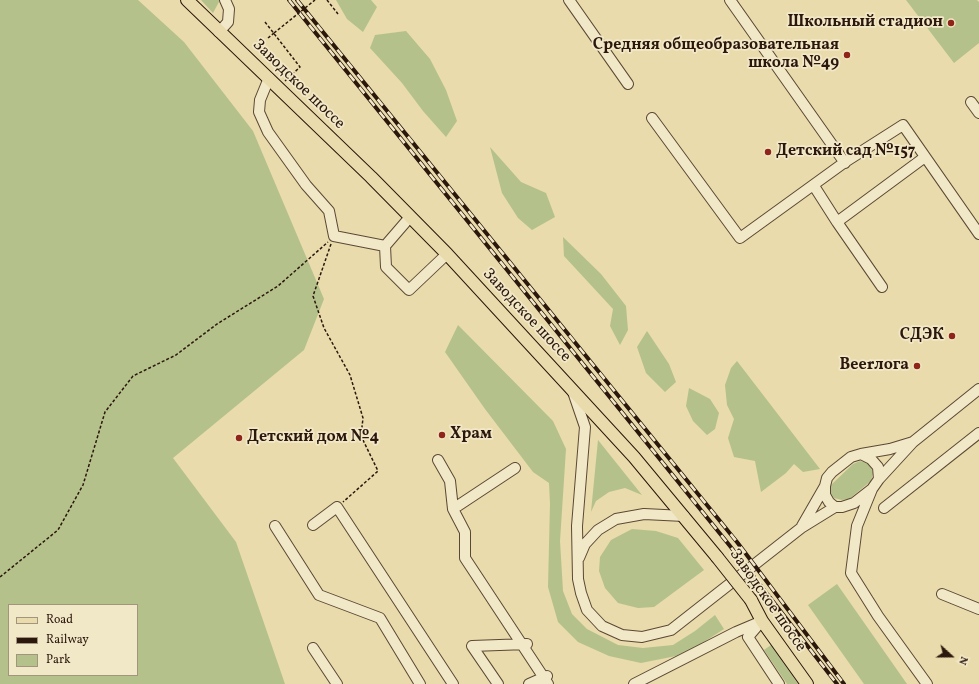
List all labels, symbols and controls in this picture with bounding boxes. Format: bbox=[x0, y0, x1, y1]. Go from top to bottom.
place label: Школьный стадион bbox=[787, 13, 943, 33]
marker: Школьный стадион bbox=[946, 18, 956, 28]
street label: Заводское шоссе bbox=[248, 36, 348, 134]
place label: Средняя общеобразовательная школа №49 bbox=[593, 36, 839, 74]
marker: Средняя общеобразовательная школа №49 bbox=[842, 50, 852, 60]
place label: Детский сад №157 bbox=[776, 142, 915, 162]
marker: Детский сад №157 bbox=[763, 147, 773, 157]
street label: Заводское шоссе bbox=[478, 265, 574, 367]
place label: СДЭК bbox=[900, 326, 944, 346]
marker: СДЭК bbox=[947, 331, 957, 341]
place label: Beerлога bbox=[840, 356, 909, 376]
marker: Beerлога bbox=[912, 361, 922, 371]
place label: Храм bbox=[450, 425, 492, 445]
place label: Детский дом №4 bbox=[247, 428, 379, 448]
marker: Храм bbox=[437, 430, 447, 440]
marker: Детский дом №4 bbox=[234, 433, 244, 443]
street label: Заводское шоссе bbox=[724, 546, 810, 656]
legend bbox=[8, 604, 138, 676]
text: Road bbox=[46, 612, 73, 628]
text: Railway bbox=[46, 632, 89, 648]
north arrow bbox=[931, 636, 971, 676]
text: Park bbox=[46, 652, 71, 668]
text: N bbox=[954, 654, 971, 667]

